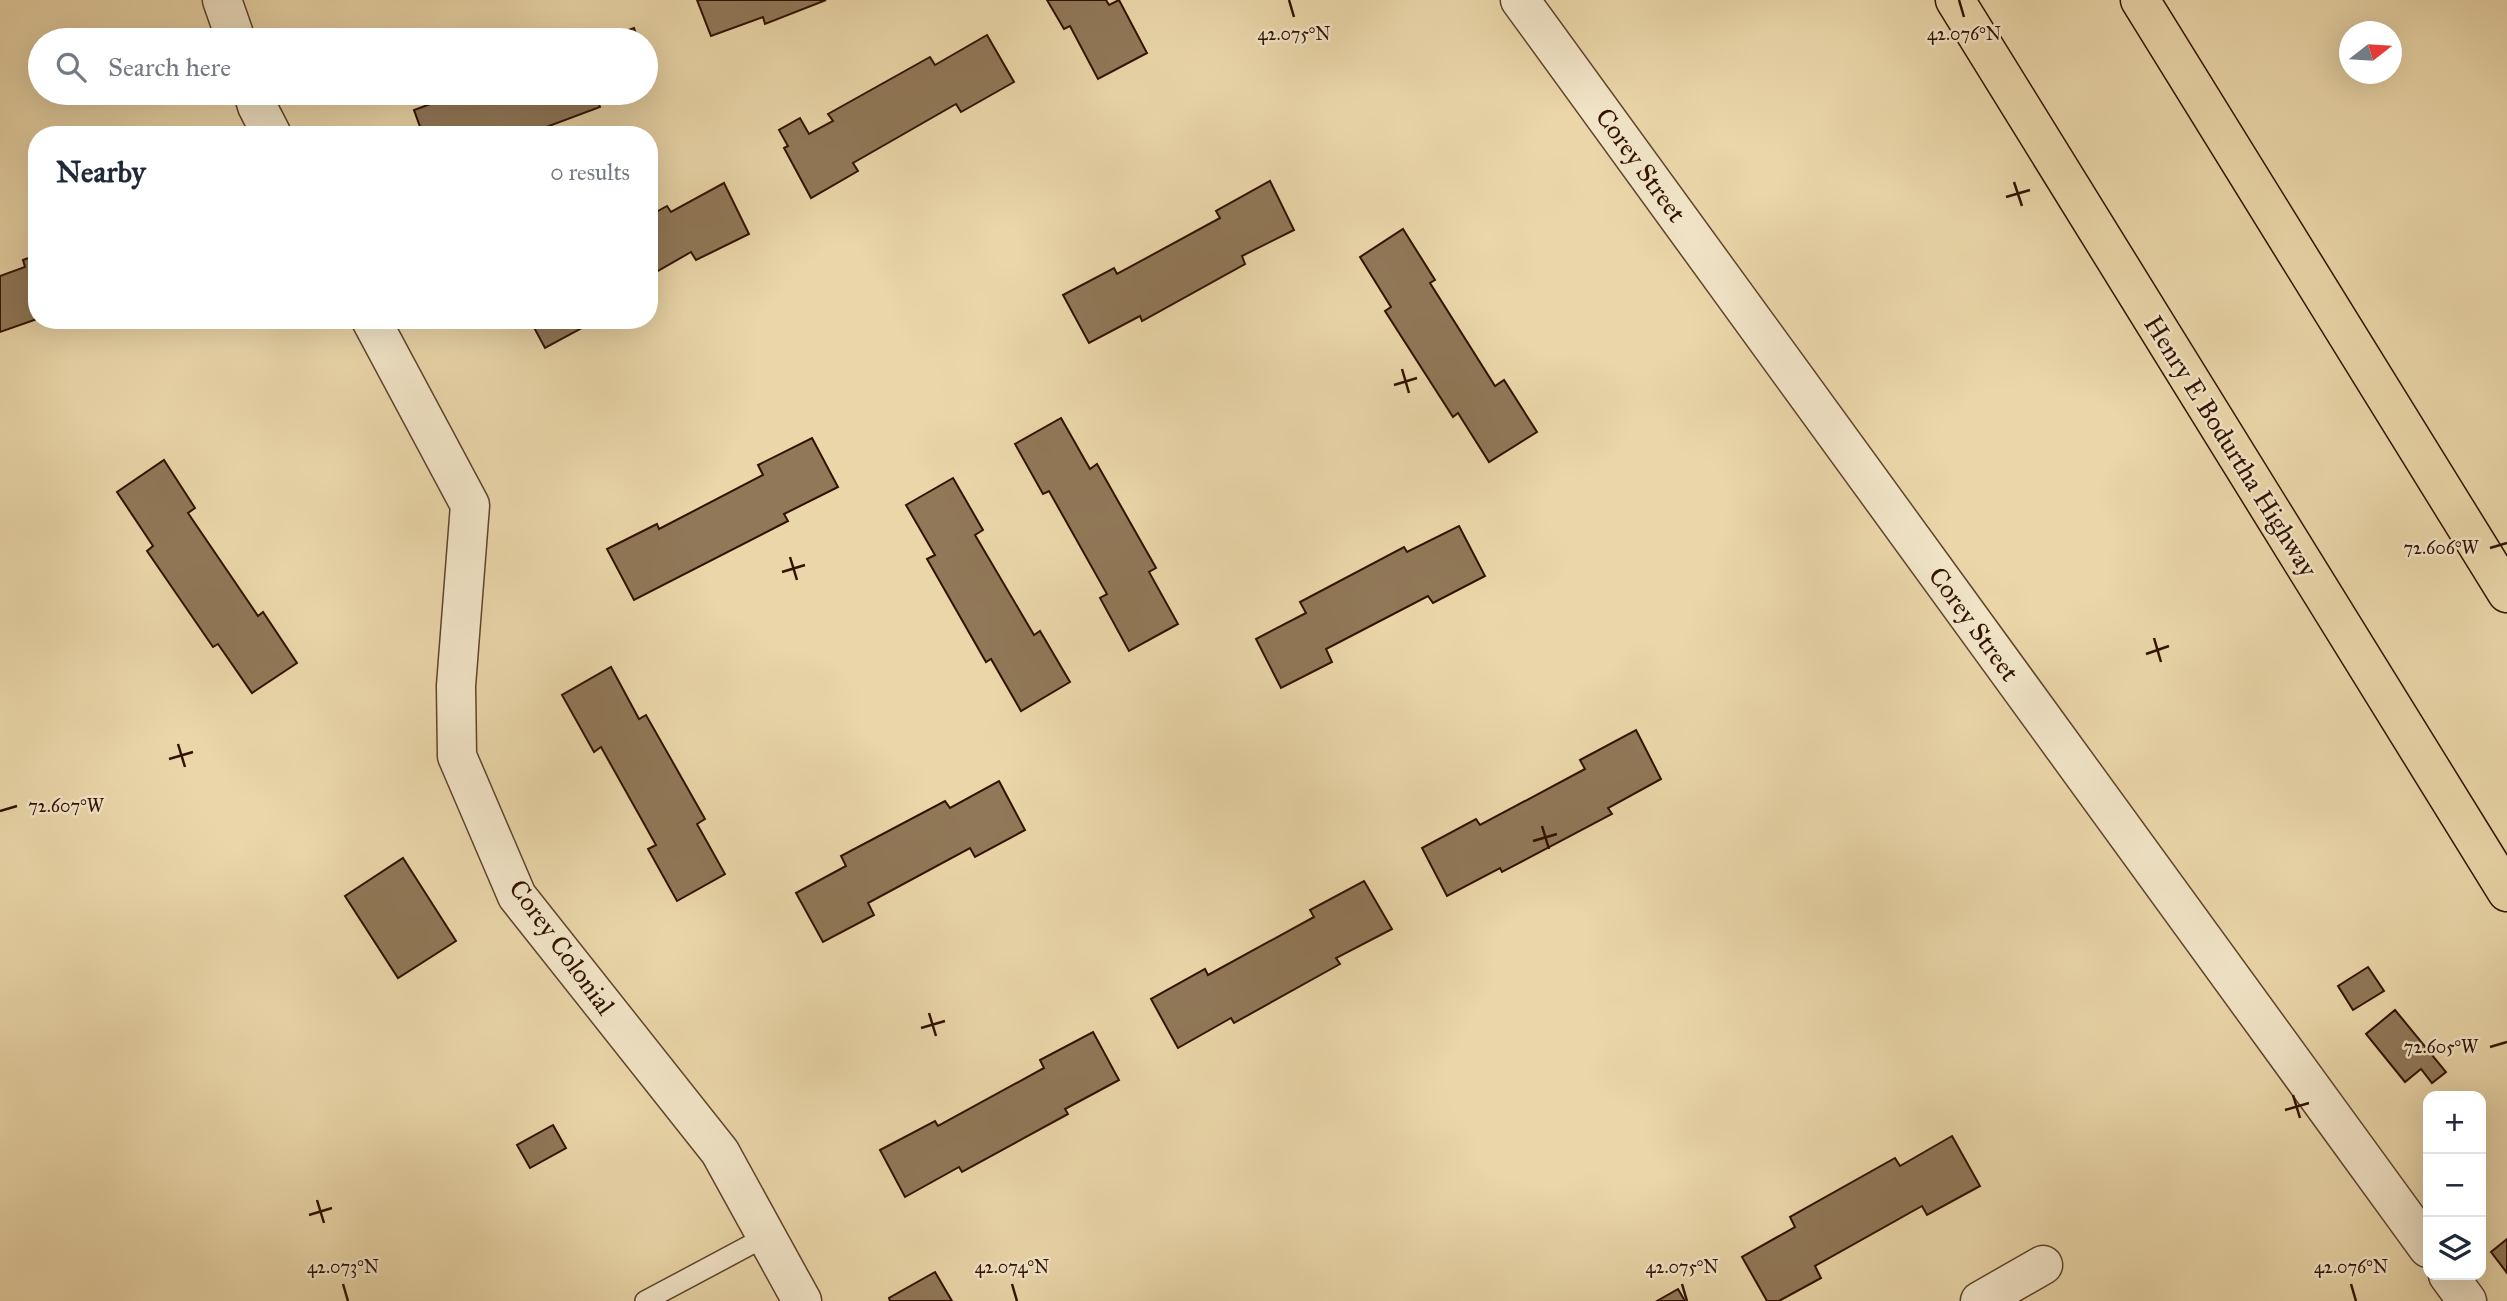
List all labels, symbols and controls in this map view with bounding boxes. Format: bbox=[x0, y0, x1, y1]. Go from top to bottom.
north arrow bbox=[2339, 21, 2402, 84]
text: 42.075°N bbox=[1257, 23, 1331, 45]
text: 42.076°N bbox=[1927, 23, 2001, 45]
search box bbox=[28, 28, 658, 105]
icon: search bbox=[52, 48, 90, 86]
text: Search here bbox=[108, 51, 231, 83]
street label: Corey Street bbox=[1589, 102, 1693, 228]
text: Nearby bbox=[56, 154, 146, 190]
text: 0 results bbox=[550, 158, 630, 186]
street label: Henry E Bodurtha Highway bbox=[2137, 309, 2325, 583]
text: 72.606°W bbox=[2403, 537, 2479, 559]
street label: Corey Street bbox=[1922, 561, 2026, 687]
text: 72.607°W bbox=[28, 795, 105, 817]
street label: Corey Colonial bbox=[502, 873, 622, 1021]
text: 72.605°W bbox=[2404, 1036, 2479, 1058]
map controls bbox=[2423, 1091, 2486, 1280]
button: + bbox=[2423, 1091, 2486, 1154]
button: − bbox=[2423, 1154, 2486, 1217]
button: layers bbox=[2423, 1217, 2486, 1280]
text: 42.073°N bbox=[307, 1256, 379, 1278]
text: 42.074°N bbox=[975, 1256, 1049, 1278]
text: 42.075°N bbox=[1645, 1256, 1719, 1278]
text: 42.076°N bbox=[2314, 1256, 2388, 1278]

